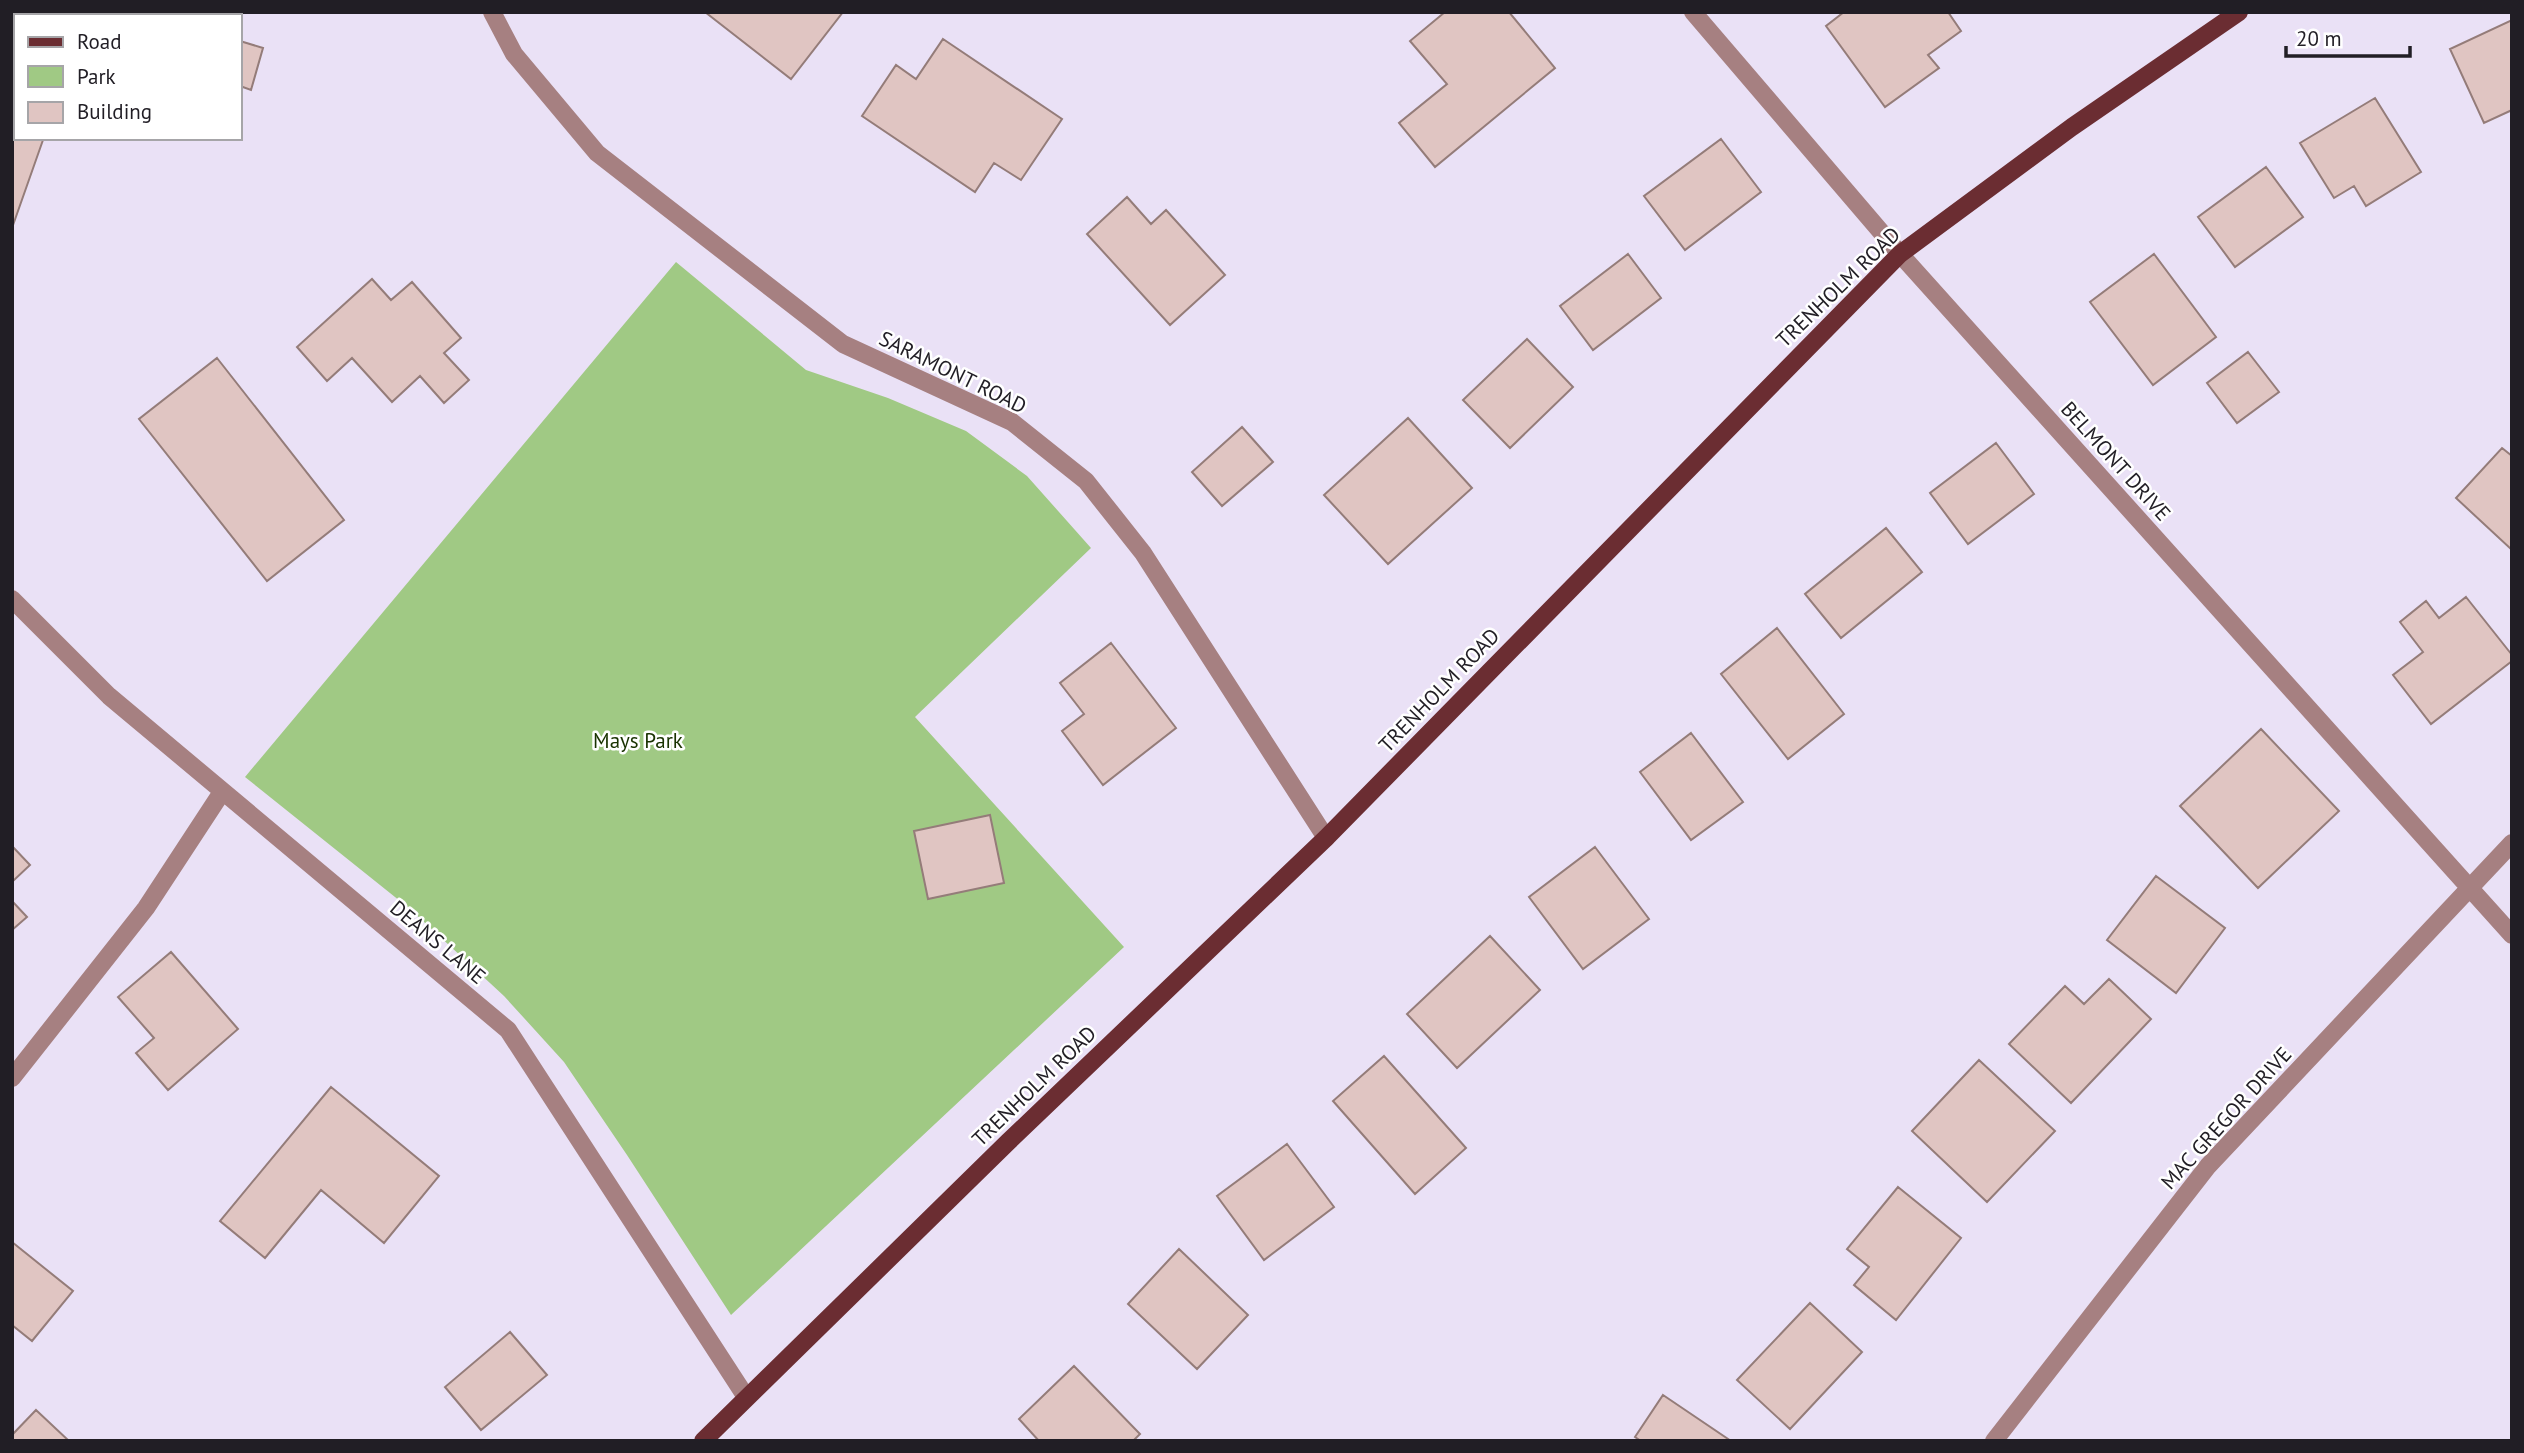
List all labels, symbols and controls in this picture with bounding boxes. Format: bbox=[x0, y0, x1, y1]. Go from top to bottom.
legend bbox=[14, 14, 242, 140]
scale bar bbox=[2286, 14, 2410, 58]
text: 20 m bbox=[2296, 25, 2342, 52]
text: Road bbox=[77, 28, 121, 55]
text: Park bbox=[77, 63, 116, 90]
text: Building bbox=[77, 98, 152, 125]
street label: TRENHOLM ROAD bbox=[1770, 221, 1906, 353]
street label: SARAMONT ROAD bbox=[875, 325, 1031, 419]
street label: BELMONT DRIVE bbox=[2055, 396, 2177, 526]
street label: TRENHOLM ROAD bbox=[1373, 622, 1505, 758]
park label: Mays Park bbox=[593, 727, 683, 754]
street label: DEANS LANE bbox=[385, 894, 491, 990]
street label: TRENHOLM ROAD bbox=[966, 1020, 1102, 1152]
street label: MAC GREGOR DRIVE bbox=[2155, 1041, 2297, 1195]

